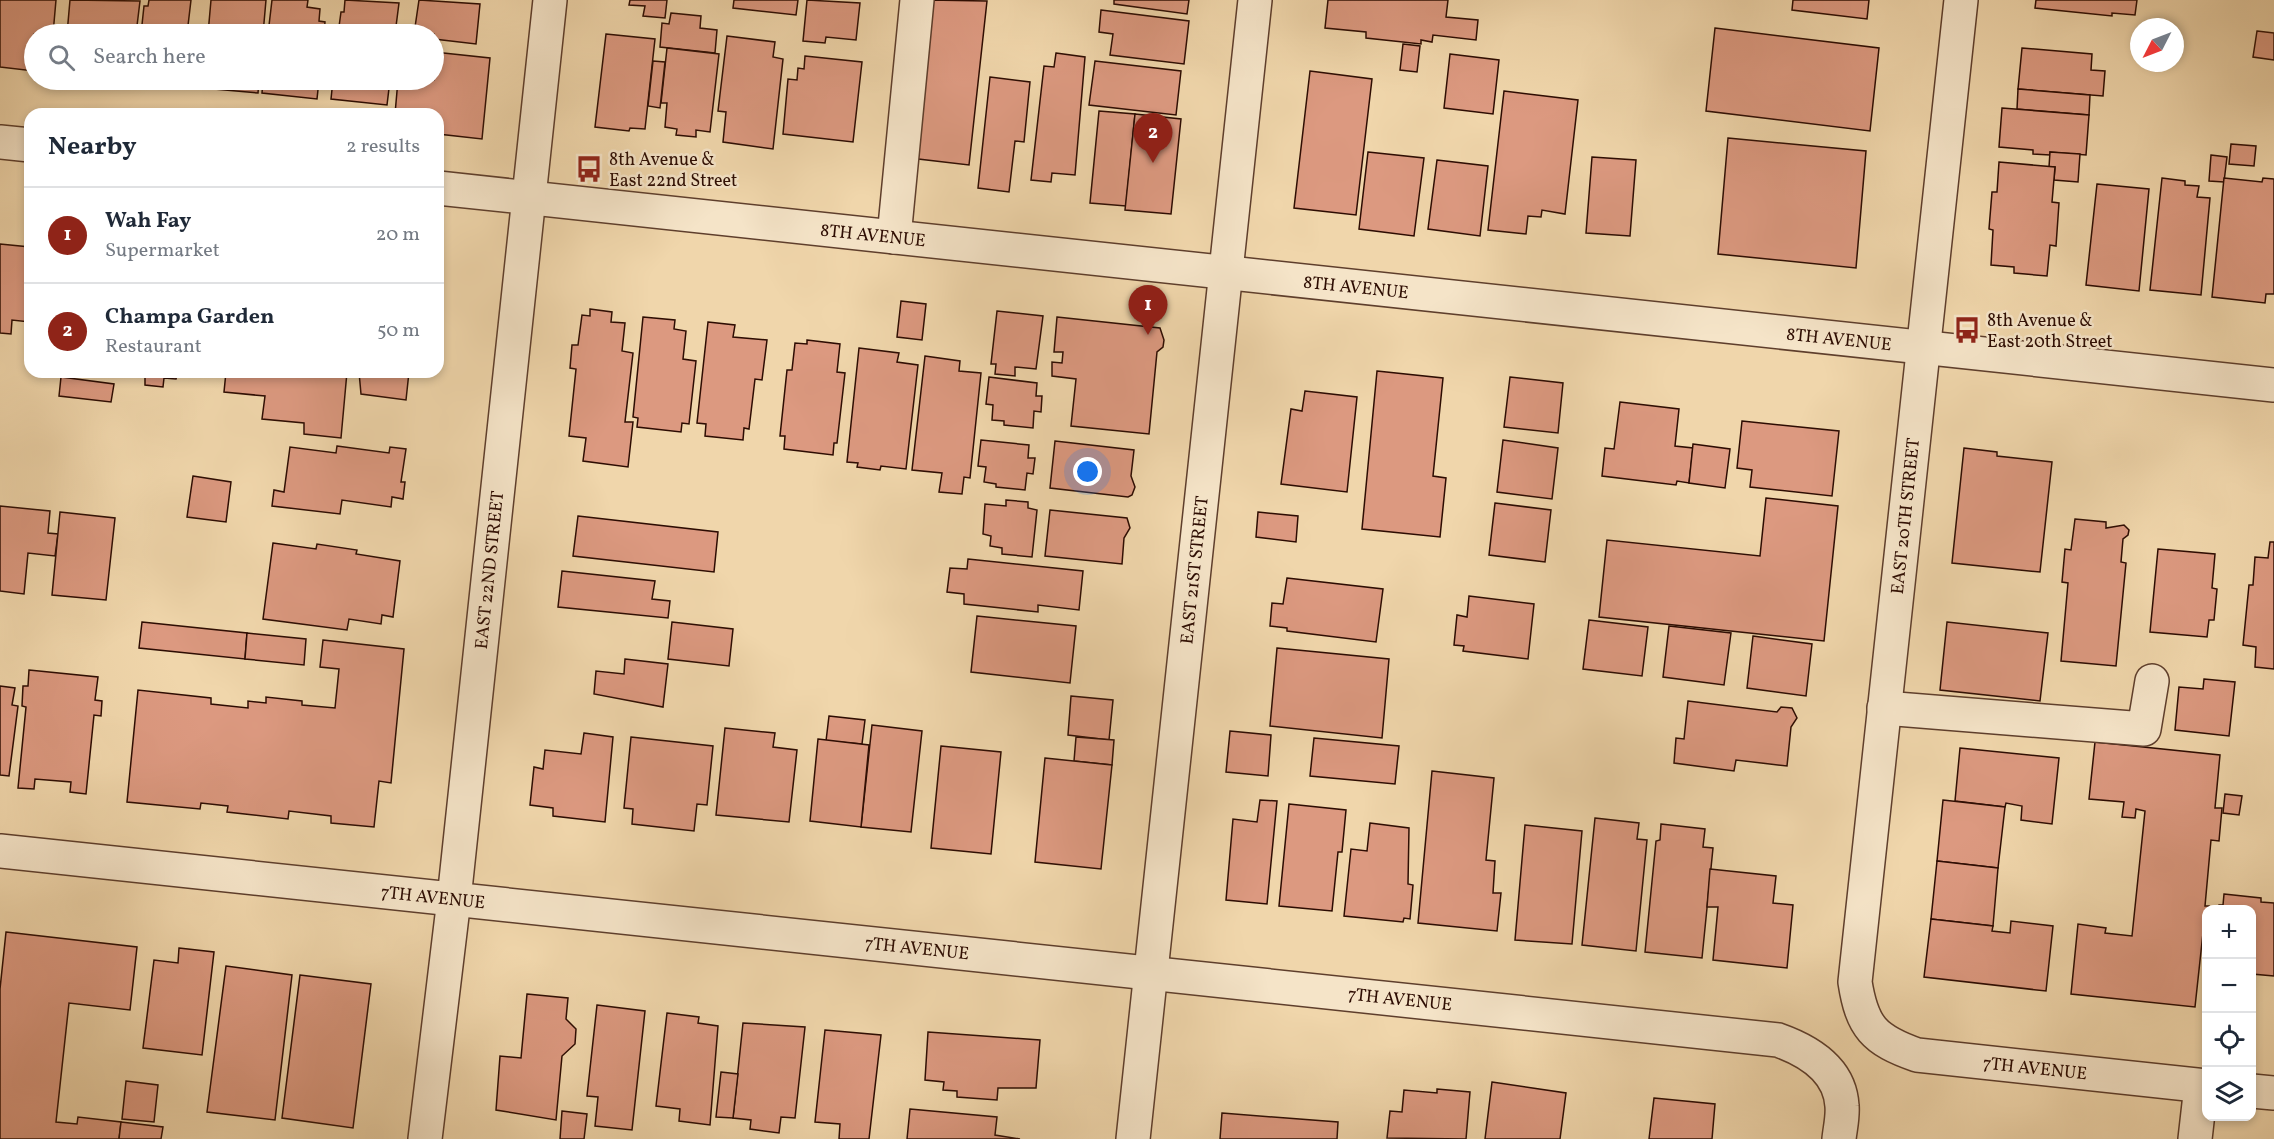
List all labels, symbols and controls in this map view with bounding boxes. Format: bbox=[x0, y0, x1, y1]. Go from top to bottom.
north arrow bbox=[2130, 18, 2184, 72]
search box bbox=[24, 24, 444, 90]
icon: search bbox=[45, 41, 78, 74]
text: Search here bbox=[93, 42, 206, 73]
pin: 2 bbox=[1134, 114, 1172, 163]
text: Nearby bbox=[48, 129, 137, 165]
text: 2 results bbox=[346, 133, 420, 161]
place label: 8th Avenue & East 22nd Street bbox=[609, 148, 737, 194]
bus stop icon: 8th Avenue & East 22nd Street bbox=[574, 154, 604, 184]
text: Wah Fay bbox=[105, 206, 191, 237]
street label: 8TH AVENUE bbox=[819, 219, 927, 254]
text: 1 bbox=[63, 221, 72, 249]
text: 20 m bbox=[376, 221, 420, 249]
text: Supermarket bbox=[105, 237, 220, 265]
street label: 8TH AVENUE bbox=[1302, 271, 1410, 306]
pin: 1 bbox=[1128, 286, 1168, 335]
text: Champa Garden bbox=[105, 302, 274, 333]
place label: 8th Avenue & East 20th Street bbox=[1987, 309, 2113, 355]
bus stop icon: 8th Avenue & East 20th Street bbox=[1952, 315, 1982, 345]
text: 2 bbox=[62, 317, 73, 345]
text: 50 m bbox=[377, 317, 420, 345]
street label: 8TH AVENUE bbox=[1785, 323, 1893, 358]
text: Restaurant bbox=[105, 333, 202, 361]
street label: EAST 20TH STREET bbox=[1886, 436, 1927, 596]
your location bbox=[1073, 457, 1102, 486]
street label: EAST 22ND STREET bbox=[470, 489, 511, 651]
street label: EAST 21ST STREET bbox=[1175, 494, 1216, 646]
street label: 7TH AVENUE bbox=[379, 881, 486, 916]
map controls bbox=[2202, 905, 2256, 1121]
button: + bbox=[2202, 905, 2256, 959]
street label: 7TH AVENUE bbox=[863, 932, 970, 967]
button: − bbox=[2202, 959, 2256, 1013]
street label: 7TH AVENUE bbox=[1346, 983, 1453, 1018]
button: locate bbox=[2202, 1013, 2256, 1067]
street label: 7TH AVENUE bbox=[1981, 1052, 2088, 1087]
button: layers bbox=[2202, 1067, 2256, 1121]

